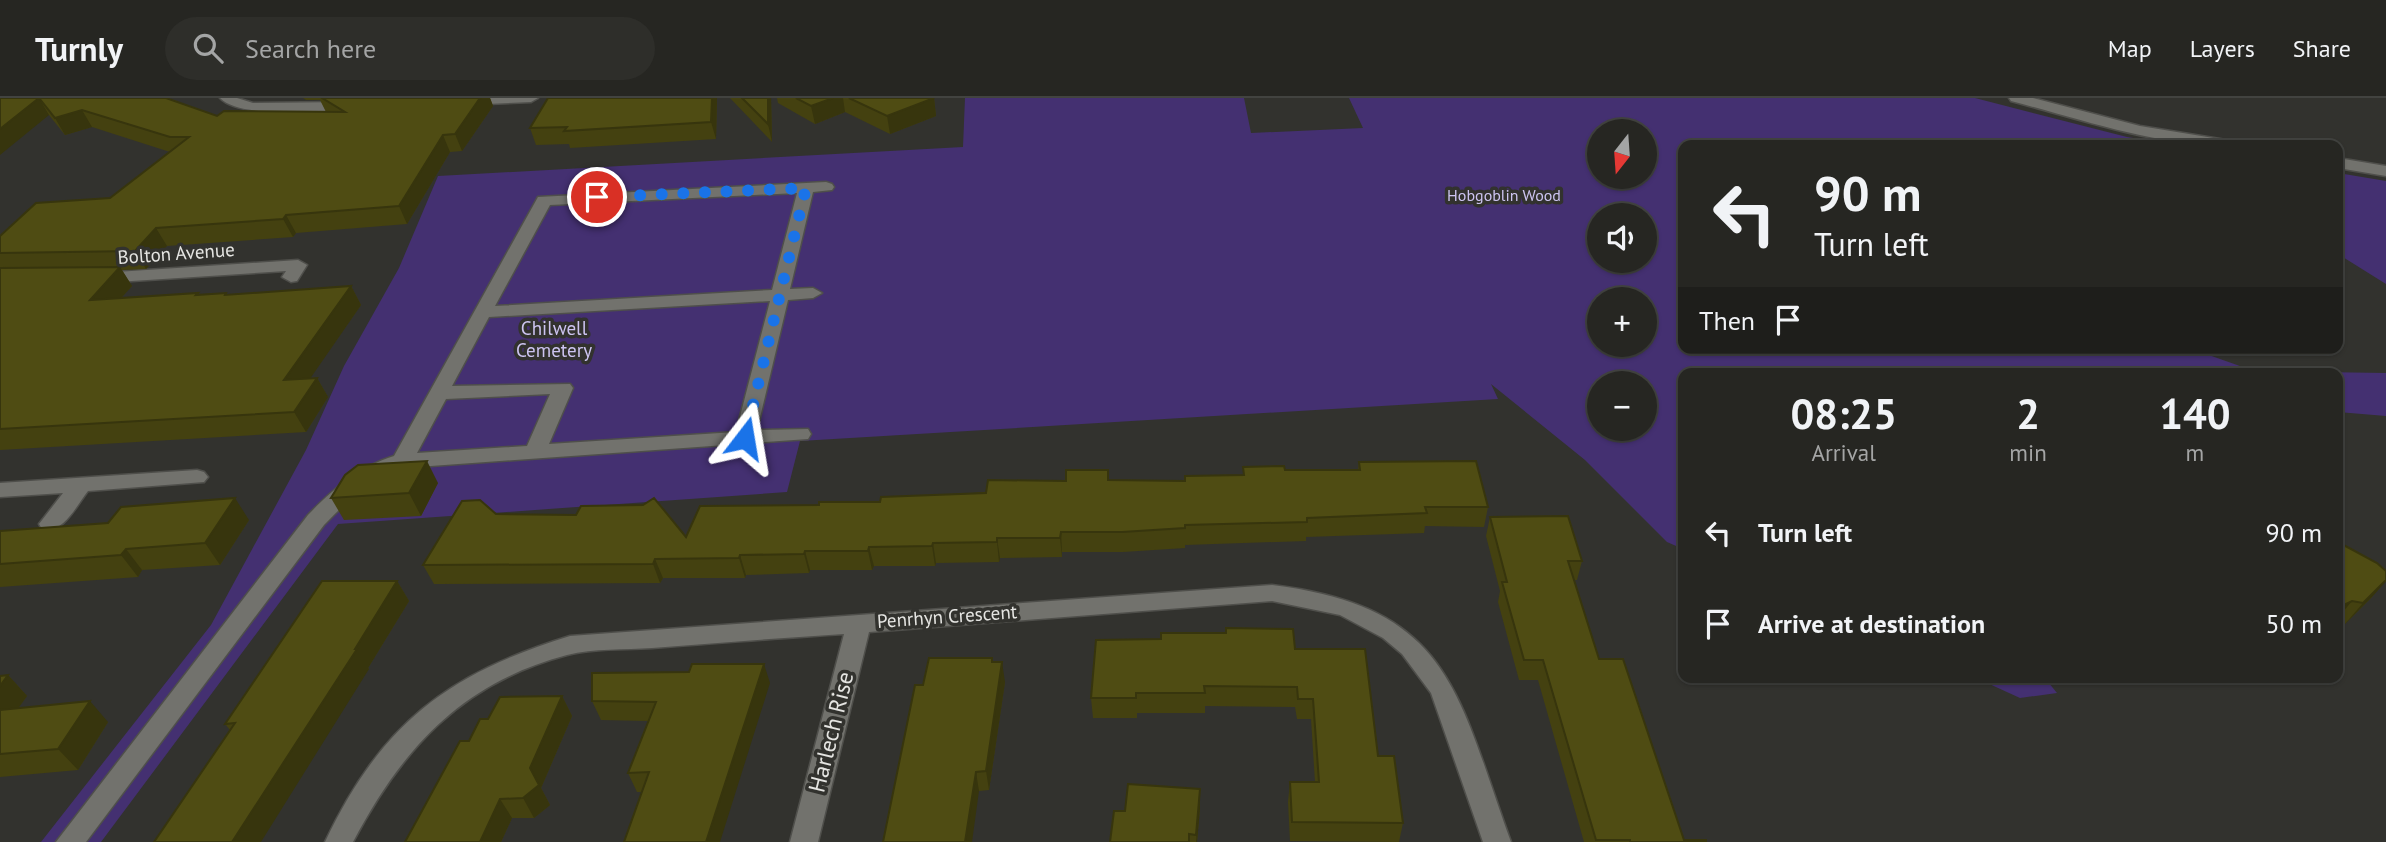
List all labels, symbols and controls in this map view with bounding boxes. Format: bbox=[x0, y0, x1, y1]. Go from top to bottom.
search box bbox=[165, 17, 655, 80]
text: Turnly bbox=[35, 27, 123, 70]
icon: search bbox=[189, 29, 227, 67]
text: Search here bbox=[245, 32, 376, 65]
text: Map bbox=[2108, 33, 2152, 64]
text: Layers bbox=[2190, 33, 2255, 64]
text: Share bbox=[2293, 33, 2351, 64]
north arrow bbox=[1587, 119, 1657, 189]
map controls bbox=[1587, 119, 1657, 441]
text: 90 m bbox=[1814, 161, 1921, 225]
pin bbox=[567, 167, 627, 227]
icon: left bbox=[1699, 168, 1790, 259]
icon: arrive bbox=[578, 178, 616, 216]
park label: Hobgoblin Wood bbox=[1447, 185, 1561, 205]
button: sound bbox=[1587, 203, 1657, 273]
text: Turn left bbox=[1814, 223, 1929, 265]
street label: Bolton Avenue bbox=[117, 237, 235, 269]
button: + bbox=[1587, 287, 1657, 357]
icon: arrive bbox=[1769, 301, 1807, 339]
text: Then bbox=[1699, 304, 1755, 337]
park label: Chilwell Cemetery bbox=[516, 316, 592, 362]
button: − bbox=[1587, 371, 1657, 441]
text: 08:25 bbox=[1790, 386, 1897, 441]
text: 2 bbox=[2016, 386, 2040, 441]
text: 140 bbox=[2159, 386, 2231, 441]
position arrow bbox=[708, 401, 782, 475]
text: Arrival bbox=[1811, 438, 1876, 467]
text: min bbox=[2009, 438, 2047, 467]
text: m bbox=[2186, 438, 2204, 467]
icon: left bbox=[1699, 514, 1737, 552]
text: Turn left bbox=[1758, 516, 1852, 549]
text: 90 m bbox=[2266, 516, 2322, 549]
street label: Penrhyn Crescent bbox=[876, 599, 1018, 633]
icon: arrive bbox=[1699, 605, 1737, 643]
text: Arrive at destination bbox=[1758, 607, 1985, 640]
text: 50 m bbox=[2266, 607, 2322, 640]
street label: Harlech Rise bbox=[802, 669, 859, 795]

